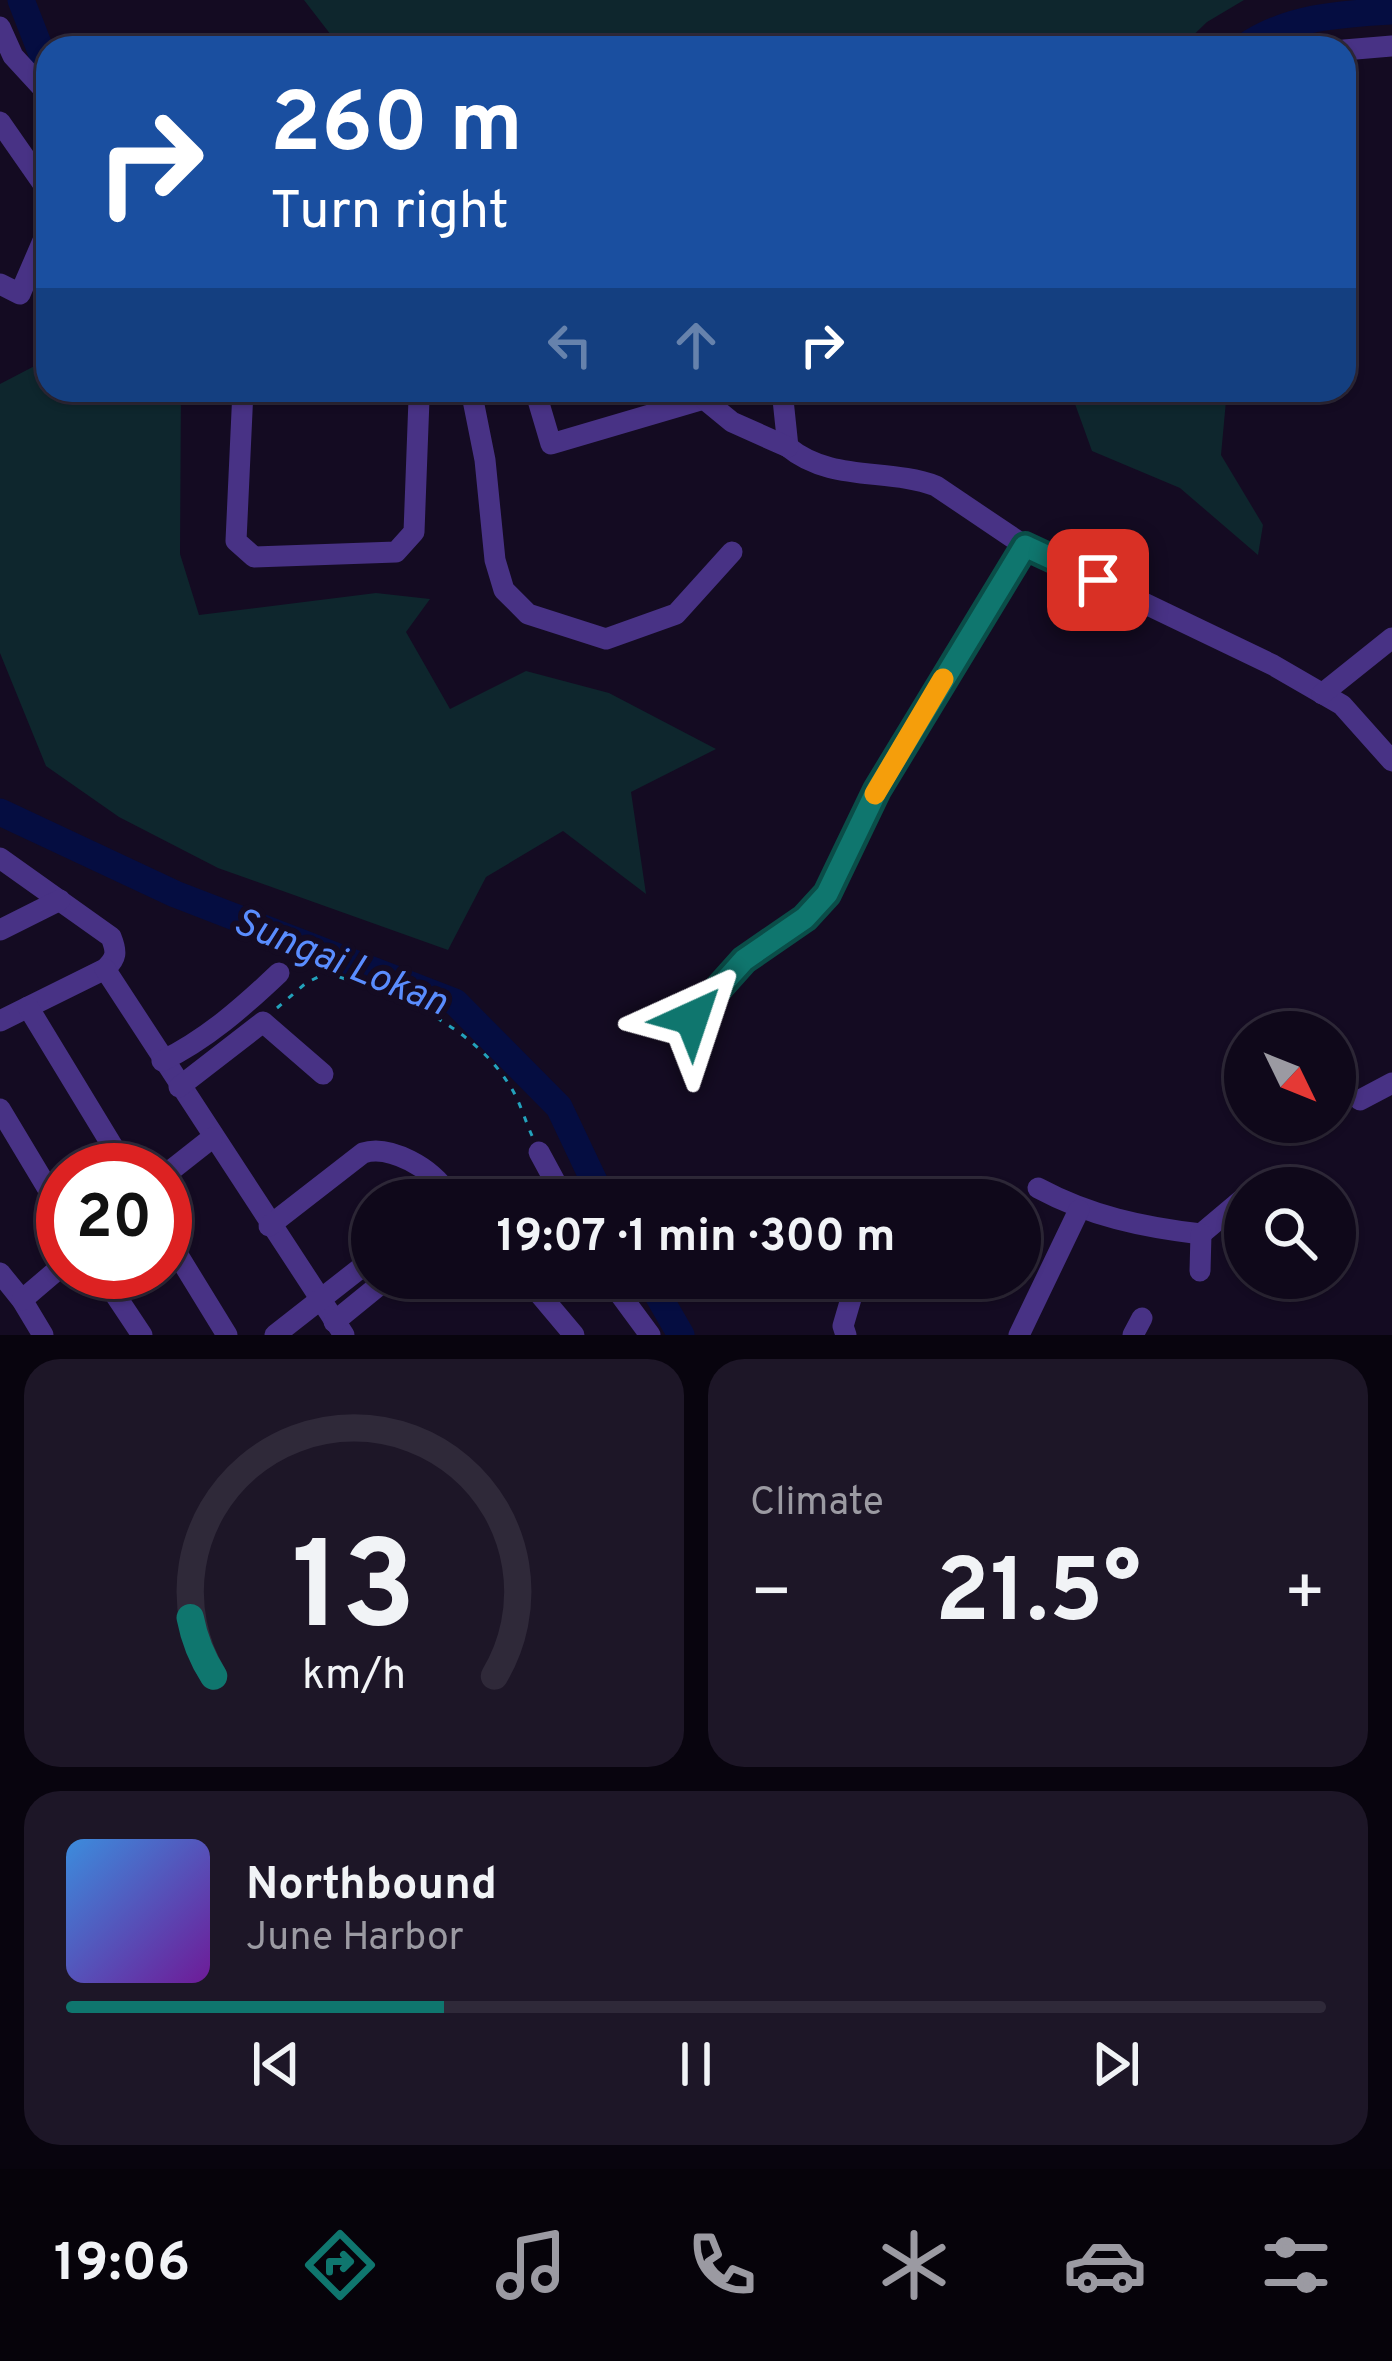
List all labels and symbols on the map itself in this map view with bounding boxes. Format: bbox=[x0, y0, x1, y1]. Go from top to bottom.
pin bbox=[1047, 529, 1149, 631]
water label: Sungai Lokan bbox=[225, 899, 454, 1029]
position arrow bbox=[629, 955, 755, 1081]
north arrow bbox=[1224, 1011, 1356, 1143]
speed limit sign: 20 bbox=[36, 1143, 192, 1299]

